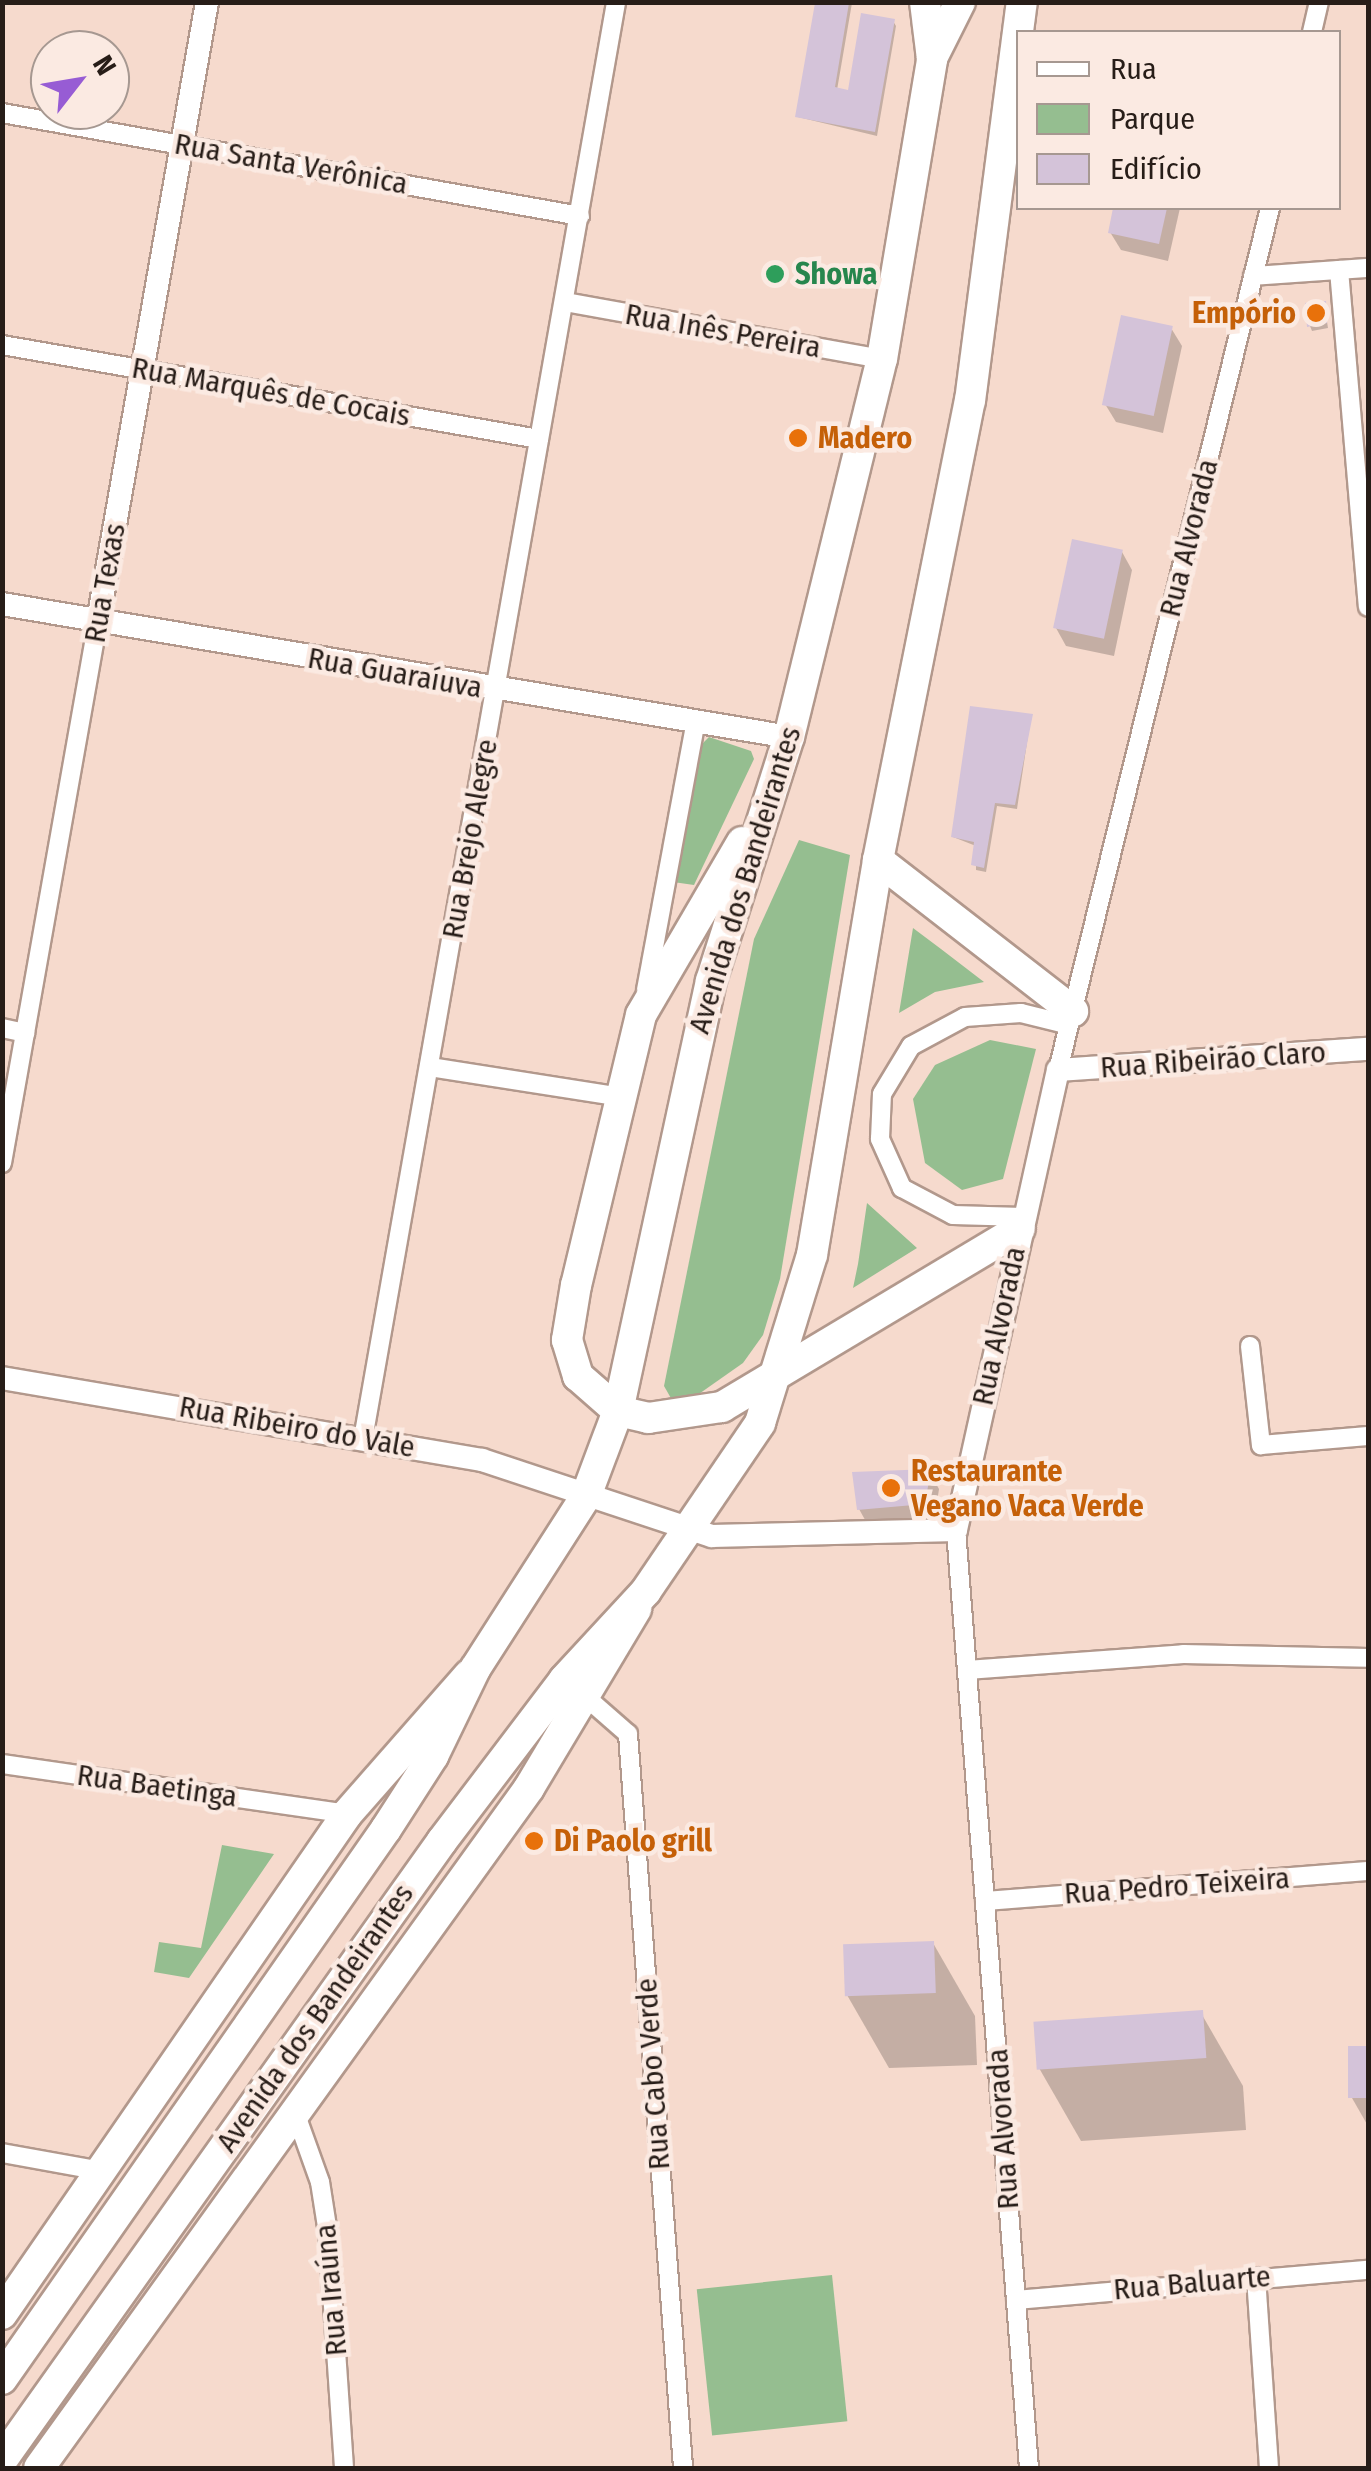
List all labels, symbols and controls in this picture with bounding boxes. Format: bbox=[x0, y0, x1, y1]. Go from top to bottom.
north arrow bbox=[30, 30, 130, 130]
legend bbox=[1016, 30, 1341, 210]
text: N bbox=[86, 50, 123, 81]
text: Rua bbox=[1110, 51, 1157, 87]
text: Parque bbox=[1110, 101, 1195, 137]
street label: Rua Santa Verônica bbox=[172, 126, 410, 202]
text: Edifício bbox=[1110, 151, 1202, 187]
place label: Showa bbox=[795, 256, 877, 292]
marker: Showa bbox=[764, 263, 786, 285]
place label: Empório bbox=[1192, 295, 1296, 331]
street label: Rua Inês Pereira bbox=[622, 296, 824, 366]
marker: Empório bbox=[1305, 302, 1327, 324]
street label: Rua Marquês de Cocais bbox=[129, 350, 413, 434]
place label: Madero bbox=[818, 420, 912, 456]
marker: Madero bbox=[787, 427, 809, 449]
street label: Rua Alvorada bbox=[1152, 455, 1226, 621]
street label: Rua Texas bbox=[77, 521, 133, 645]
street label: Rua Guaraíuva bbox=[305, 640, 485, 706]
street label: Avenida dos Bandeirantes bbox=[681, 722, 809, 1038]
street label: Rua Brejo Alegre bbox=[435, 736, 505, 942]
street label: Rua Ribeirão Claro bbox=[1099, 1034, 1327, 1086]
street label: Rua Alvorada bbox=[965, 1243, 1033, 1409]
street label: Rua Ribeiro do Vale bbox=[176, 1389, 418, 1465]
place label: Restaurante Vegano Vaca Verde bbox=[911, 1453, 1144, 1524]
marker: Restaurante Vegano Vaca Verde bbox=[880, 1477, 902, 1499]
street label: Rua Baetinga bbox=[75, 1757, 239, 1815]
place label: Di Paolo grill bbox=[554, 1823, 712, 1859]
marker: Di Paolo grill bbox=[523, 1830, 545, 1852]
street label: Rua Pedro Teixeira bbox=[1063, 1860, 1291, 1912]
street label: Avenida dos Bandeirantes bbox=[209, 1877, 421, 2159]
street label: Rua Cabo Verde bbox=[628, 1977, 678, 2171]
street label: Rua Alvorada bbox=[979, 2047, 1027, 2211]
street label: Rua Iraúna bbox=[307, 2223, 355, 2357]
street label: Rua Baluarte bbox=[1112, 2258, 1272, 2308]

